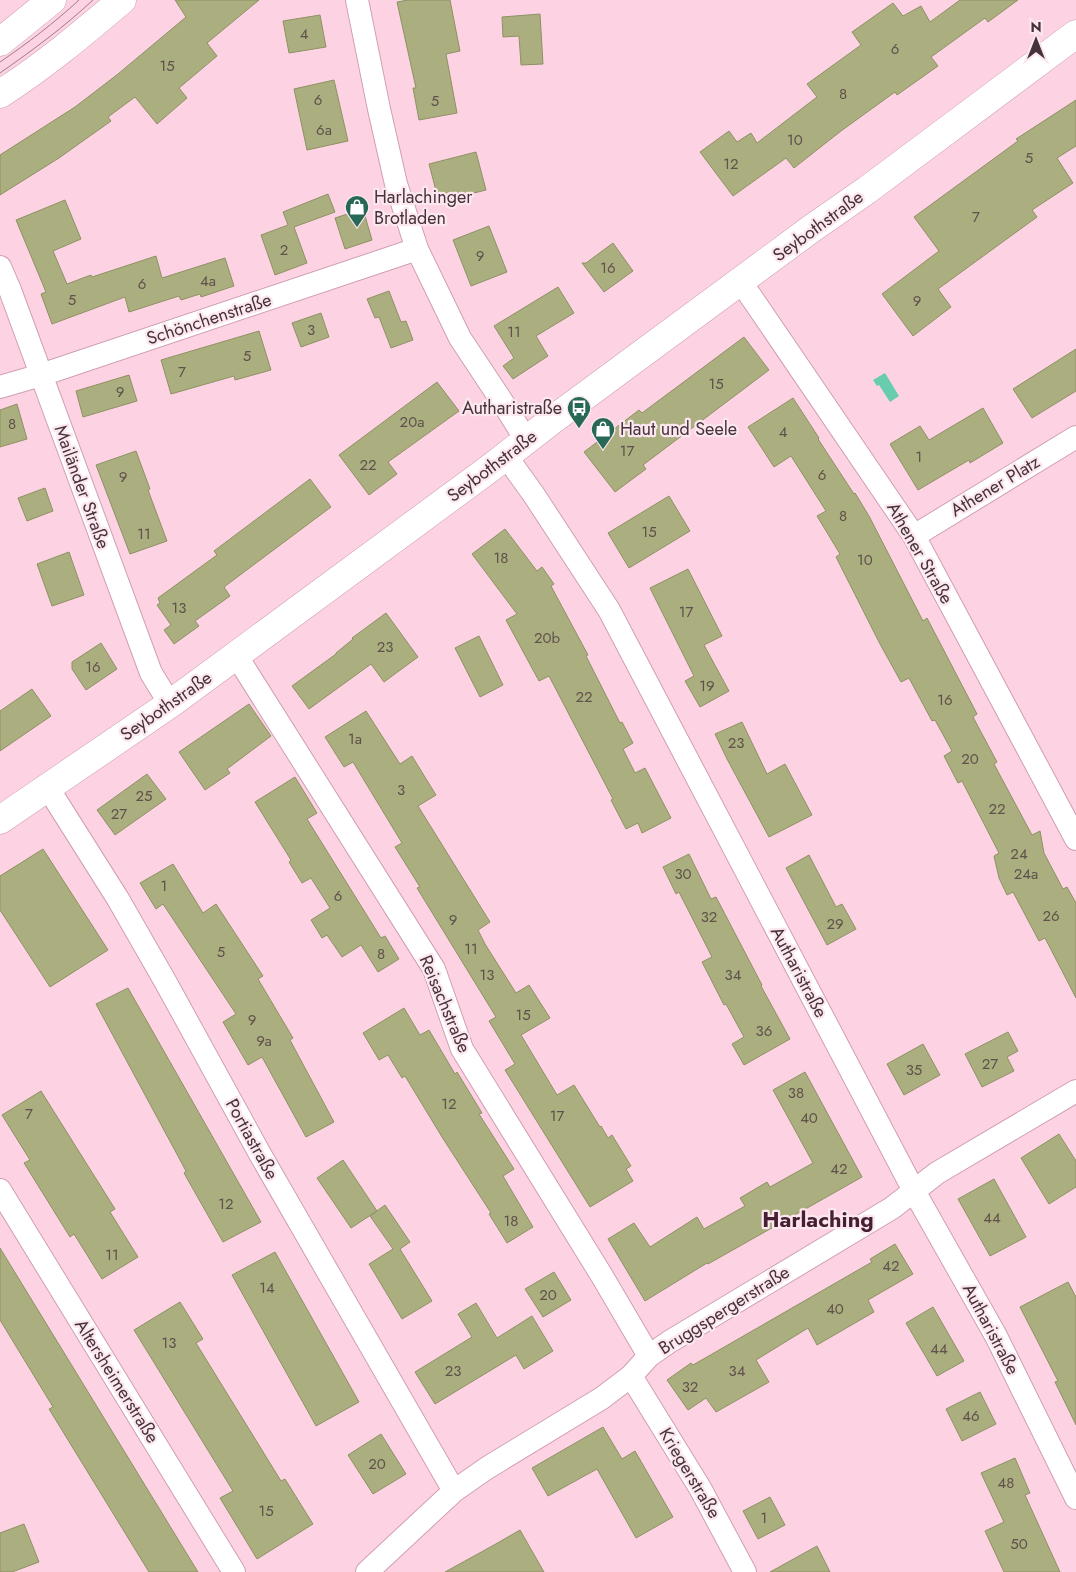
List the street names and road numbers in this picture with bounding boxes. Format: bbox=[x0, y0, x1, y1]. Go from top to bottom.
street label: Seybothstraße bbox=[767, 184, 869, 268]
street label: Schönchenstraße bbox=[143, 287, 275, 351]
street label: Mailänder Straße bbox=[48, 422, 116, 552]
street label: Seybothstraße bbox=[442, 424, 542, 508]
street label: Athener Platz bbox=[945, 449, 1045, 523]
street label: Athener Straße bbox=[880, 497, 960, 609]
street label: Seybothstraße bbox=[115, 665, 217, 747]
street label: Autharistraße bbox=[764, 922, 834, 1022]
street label: Reisachstraße bbox=[413, 951, 477, 1057]
street label: Portiastraße bbox=[219, 1094, 285, 1184]
street label: Bruggspergerstraße bbox=[653, 1259, 795, 1361]
street label: Autharistraße bbox=[956, 1279, 1026, 1379]
street label: Altersheimerstraße bbox=[68, 1314, 166, 1448]
street label: Kriegerstraße bbox=[653, 1423, 727, 1523]

